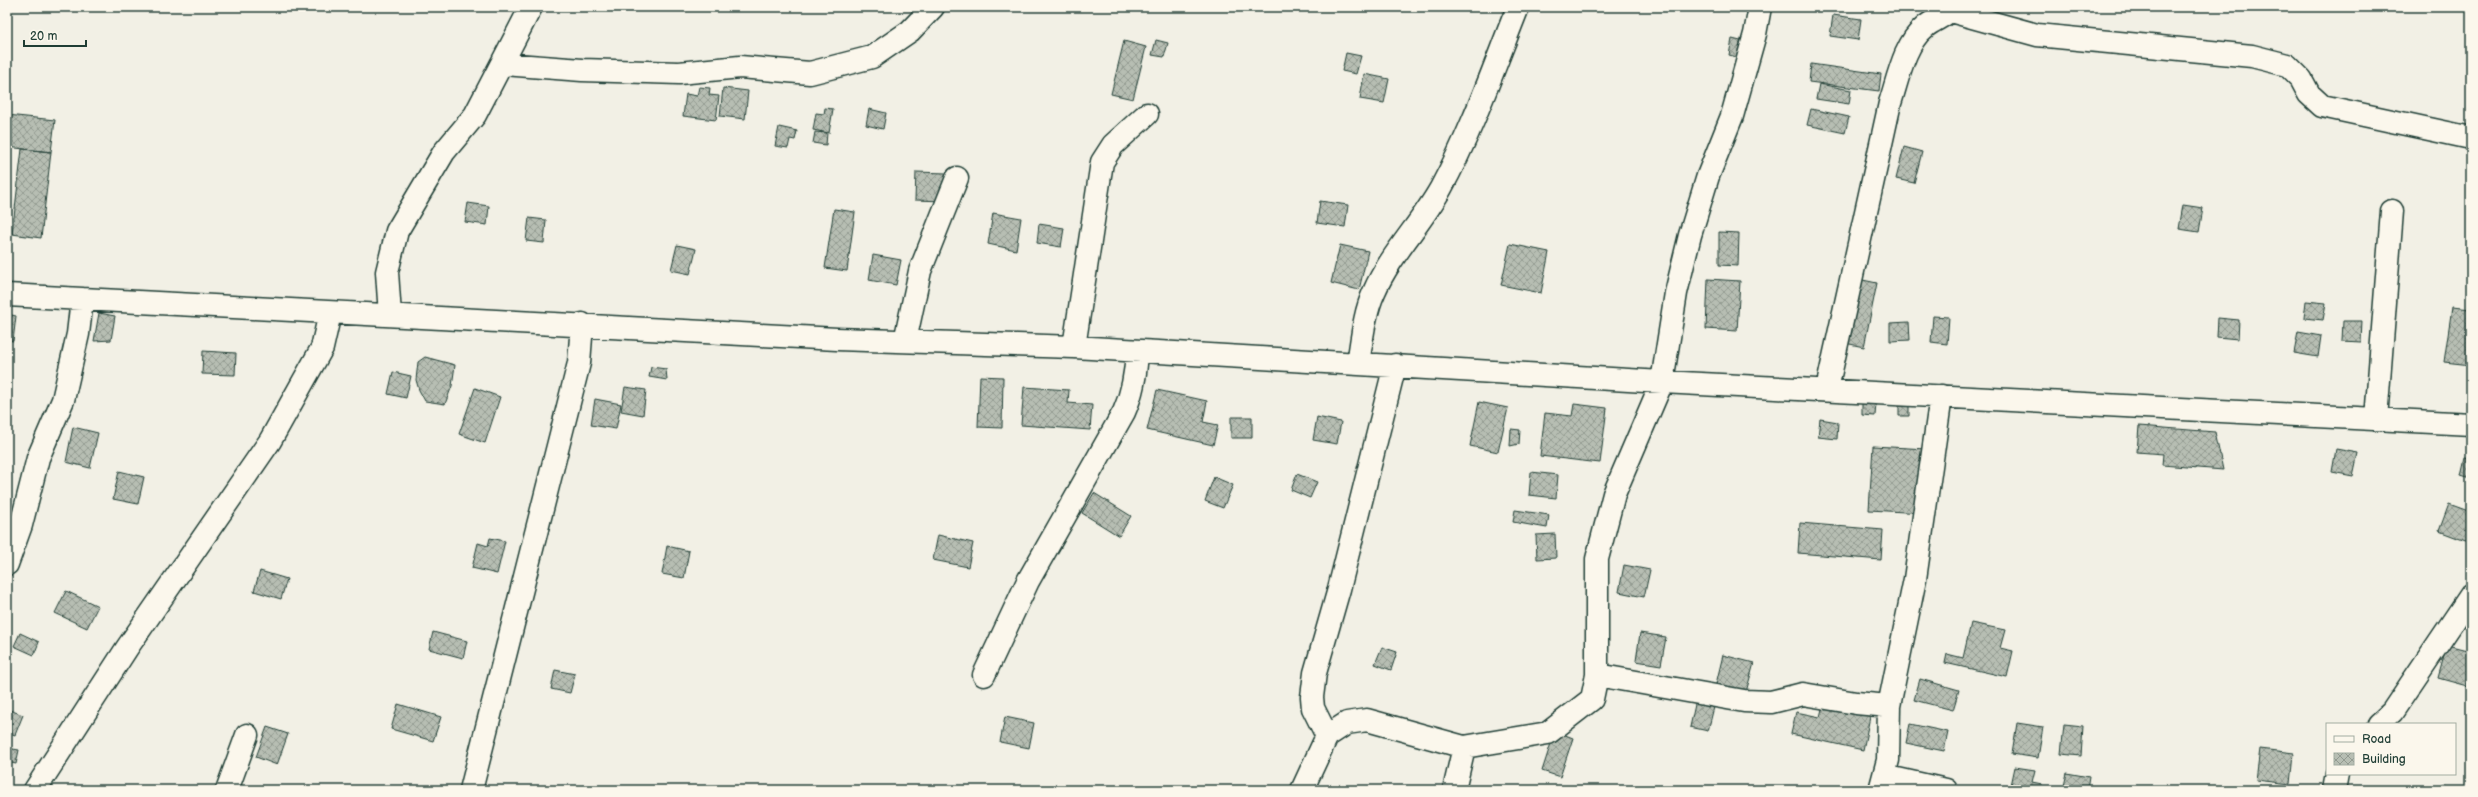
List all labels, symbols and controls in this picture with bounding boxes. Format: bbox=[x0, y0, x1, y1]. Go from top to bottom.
scale bar bbox=[24, 22, 86, 48]
text: 20 m bbox=[30, 29, 57, 44]
legend bbox=[2326, 723, 2456, 775]
text: Road bbox=[2362, 732, 2391, 747]
text: Building bbox=[2362, 752, 2406, 767]

